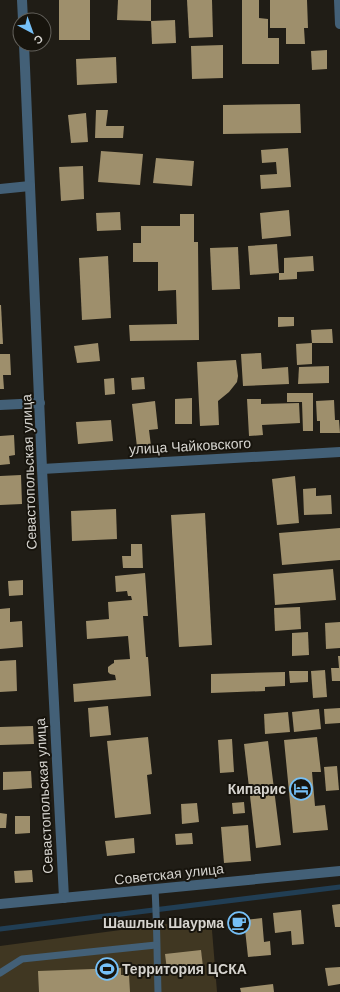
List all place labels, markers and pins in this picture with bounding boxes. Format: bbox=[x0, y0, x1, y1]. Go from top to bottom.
hotel icon: Кипарис bbox=[288, 776, 314, 802]
place label: Кипарис bbox=[228, 781, 286, 797]
cafe icon: Шашлык Шаурма bbox=[226, 910, 252, 936]
place label: Шашлык Шаурма bbox=[103, 915, 224, 931]
sports icon: Территория ЦСКА bbox=[94, 956, 120, 982]
place label: Территория ЦСКА bbox=[122, 961, 247, 977]

